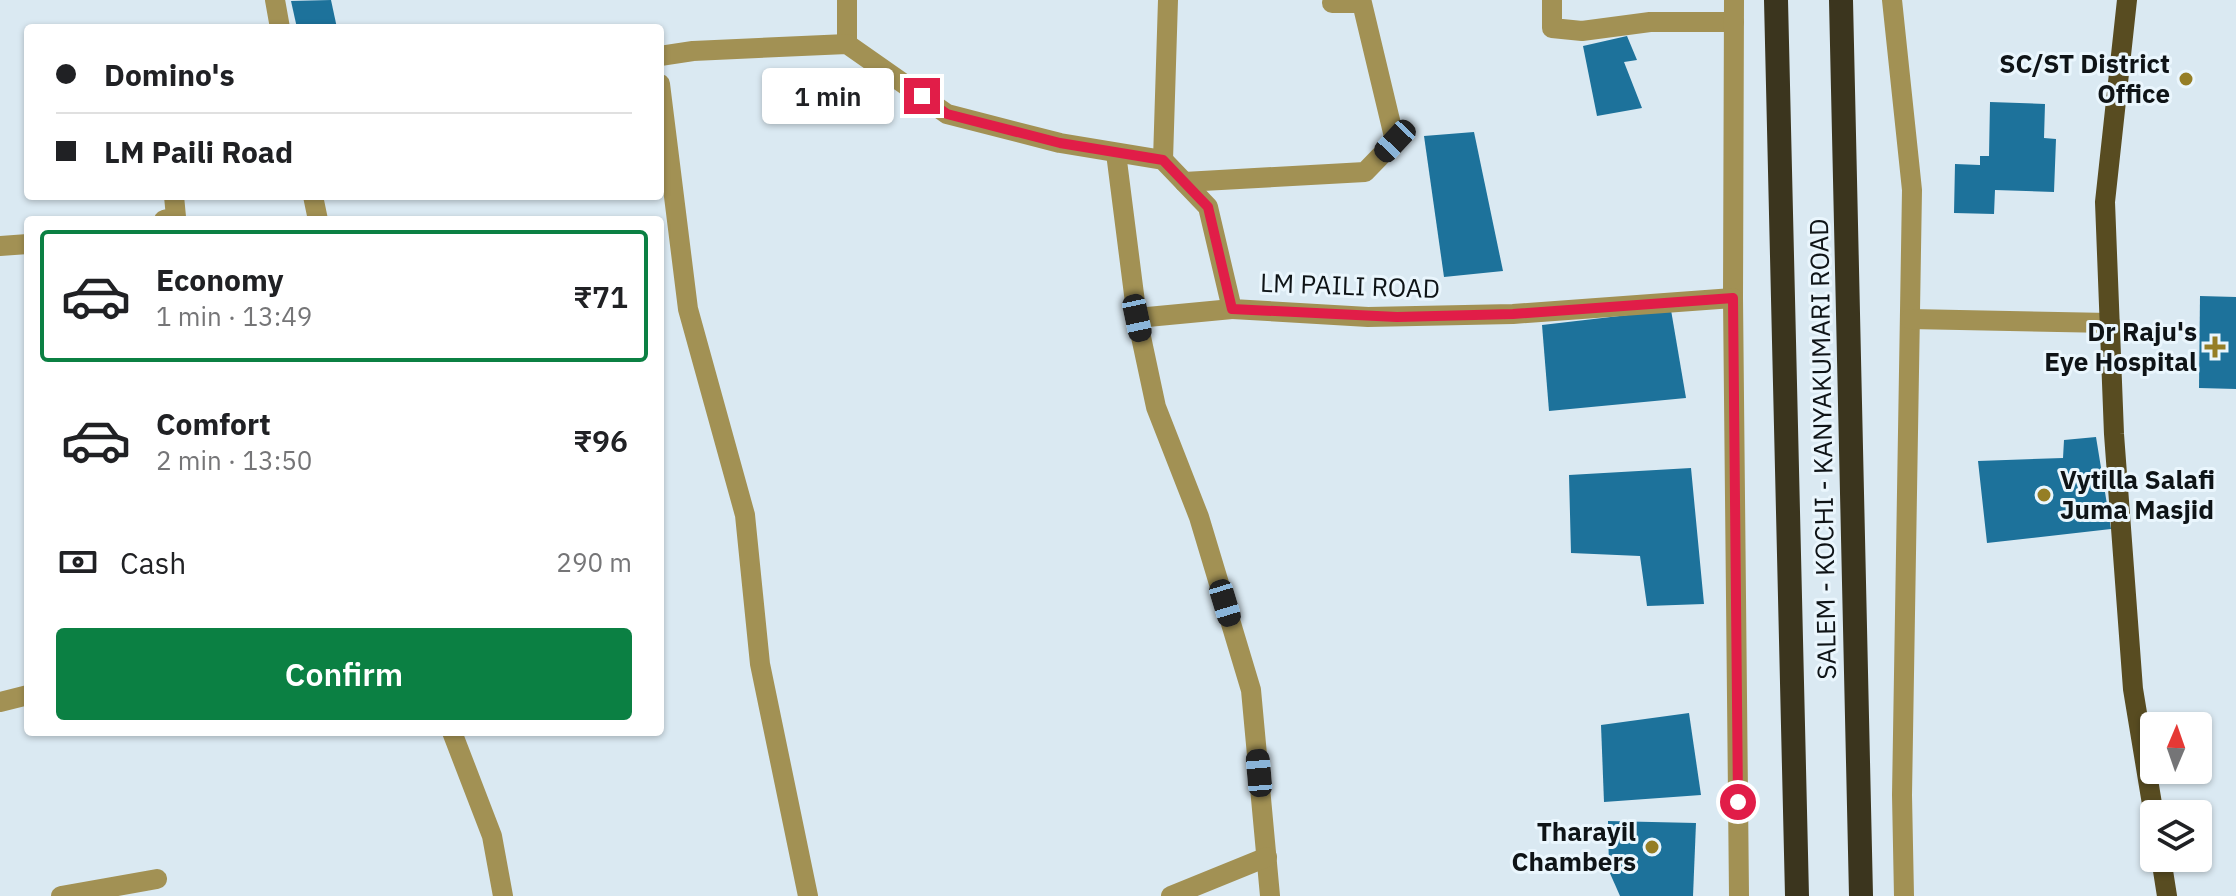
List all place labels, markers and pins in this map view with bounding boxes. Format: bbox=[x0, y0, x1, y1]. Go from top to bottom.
place label: SC/ST District Office bbox=[1999, 46, 2170, 110]
marker: SC/ST District Office bbox=[2177, 70, 2195, 88]
place label: Dr Raju's Eye Hospital bbox=[2044, 314, 2197, 378]
marker: Dr Raju's Eye Hospital bbox=[2204, 336, 2226, 358]
place label: Vytilla Salafi Juma Masjid bbox=[2060, 462, 2215, 526]
marker: Vytilla Salafi Juma Masjid bbox=[2035, 486, 2053, 504]
place label: Tharayil Chambers bbox=[1512, 814, 1636, 878]
marker: Tharayil Chambers bbox=[1643, 838, 1661, 856]

